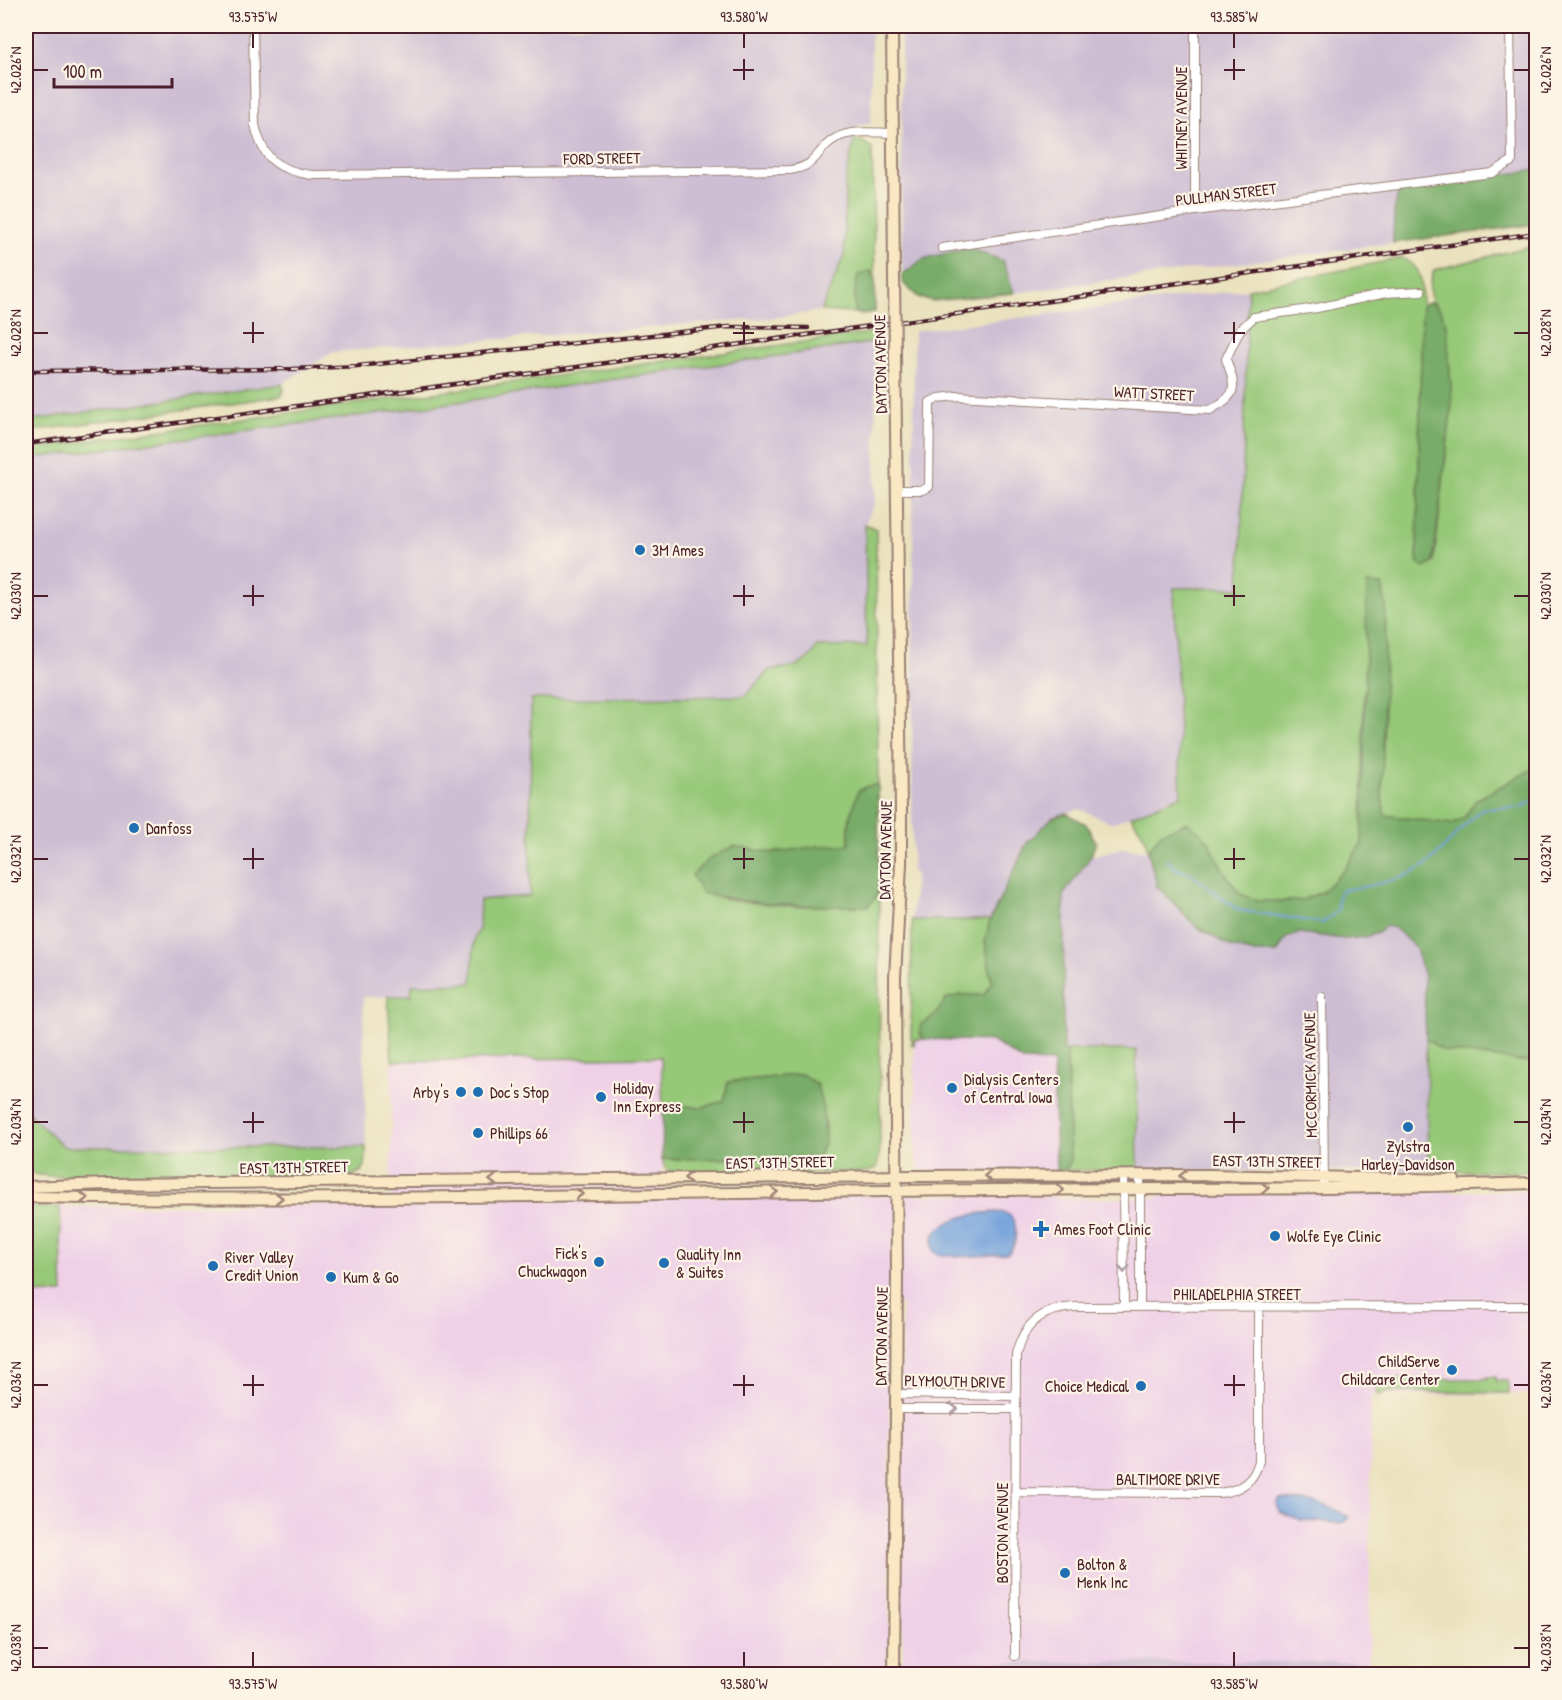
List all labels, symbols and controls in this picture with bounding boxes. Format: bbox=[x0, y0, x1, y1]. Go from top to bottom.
text: 93.575°W bbox=[229, 6, 278, 27]
text: 93.580°W bbox=[720, 6, 769, 27]
text: 93.585°W bbox=[1210, 6, 1258, 27]
text: 42.026°N bbox=[5, 46, 26, 94]
text: 42.026°N bbox=[1535, 46, 1556, 94]
scale bar bbox=[54, 51, 172, 89]
text: 100 m bbox=[63, 59, 102, 84]
street label: WHITNEY AVENUE bbox=[1170, 66, 1192, 170]
street label: FORD STREET bbox=[562, 146, 641, 170]
street label: PULLMAN STREET bbox=[1174, 177, 1278, 211]
text: 42.028°N bbox=[5, 309, 26, 357]
text: 42.028°N bbox=[1535, 309, 1556, 357]
street label: DAYTON AVENUE bbox=[868, 314, 892, 414]
street label: WATT STREET bbox=[1113, 380, 1195, 406]
place label: 3M Ames bbox=[652, 539, 704, 561]
marker: 3M Ames bbox=[633, 543, 647, 557]
text: 42.030°N bbox=[5, 572, 26, 620]
text: 42.030°N bbox=[1535, 572, 1556, 620]
street label: DAYTON AVENUE bbox=[873, 800, 897, 900]
place label: Danfoss bbox=[146, 817, 192, 839]
marker: Danfoss bbox=[127, 821, 141, 835]
text: 42.032°N bbox=[5, 835, 26, 883]
text: 42.032°N bbox=[1535, 835, 1556, 883]
street label: MCCORMICK AVENUE bbox=[1298, 1012, 1322, 1138]
place label: Dialysis Centers of Central Iowa bbox=[964, 1068, 1059, 1108]
place label: Holiday Inn Express bbox=[613, 1077, 681, 1117]
place label: Arby's bbox=[413, 1081, 449, 1103]
place label: Doc's Stop bbox=[490, 1081, 549, 1103]
marker: Dialysis Centers of Central Iowa bbox=[945, 1081, 959, 1095]
marker: Arby's bbox=[454, 1085, 468, 1099]
marker: Doc's Stop bbox=[471, 1085, 485, 1099]
marker: Holiday Inn Express bbox=[594, 1090, 608, 1104]
text: 42.034°N bbox=[5, 1099, 26, 1145]
text: 42.034°N bbox=[1535, 1099, 1556, 1145]
marker: Zylstra Harley-Davidson bbox=[1401, 1120, 1415, 1134]
place label: Phillips 66 bbox=[490, 1122, 548, 1144]
marker: Phillips 66 bbox=[471, 1126, 485, 1140]
place label: Zylstra Harley-Davidson bbox=[1361, 1135, 1455, 1175]
street label: EAST 13TH STREET bbox=[1212, 1149, 1322, 1173]
street label: EAST 13TH STREET bbox=[725, 1150, 835, 1174]
street label: EAST 13TH STREET bbox=[239, 1155, 349, 1179]
one-way arrow bbox=[1179, 1169, 1188, 1182]
one-way arrow bbox=[984, 1170, 993, 1182]
one-way arrow bbox=[684, 1172, 693, 1184]
one-way arrow bbox=[489, 1174, 498, 1186]
one-way arrow bbox=[1261, 1182, 1270, 1194]
one-way arrow bbox=[1056, 1184, 1065, 1196]
one-way arrow bbox=[769, 1186, 778, 1198]
one-way arrow bbox=[574, 1188, 583, 1200]
one-way arrow bbox=[79, 1192, 88, 1204]
one-way arrow bbox=[274, 1192, 283, 1204]
place label: Ames Foot Clinic bbox=[1054, 1218, 1151, 1240]
marker: Ames Foot Clinic bbox=[1032, 1220, 1050, 1238]
place label: Wolfe Eye Clinic bbox=[1287, 1225, 1382, 1247]
marker: Wolfe Eye Clinic bbox=[1268, 1229, 1282, 1243]
place label: Fick's Chuckwagon bbox=[518, 1242, 587, 1282]
place label: Quality Inn & Suites bbox=[676, 1243, 741, 1283]
place label: River Valley Credit Union bbox=[225, 1246, 299, 1286]
marker: Fick's Chuckwagon bbox=[592, 1255, 606, 1269]
marker: Quality Inn & Suites bbox=[657, 1256, 671, 1270]
marker: River Valley Credit Union bbox=[206, 1259, 220, 1273]
one-way arrow bbox=[1118, 1264, 1130, 1273]
place label: Kum & Go bbox=[343, 1266, 399, 1288]
marker: Kum & Go bbox=[324, 1270, 338, 1284]
street label: PHILADELPHIA STREET bbox=[1173, 1283, 1301, 1305]
street label: DAYTON AVENUE bbox=[869, 1286, 893, 1386]
place label: ChildServe Childcare Center bbox=[1341, 1350, 1441, 1390]
text: 42.036°N bbox=[5, 1362, 26, 1408]
text: 42.036°N bbox=[1535, 1362, 1556, 1408]
marker: ChildServe Childcare Center bbox=[1445, 1363, 1459, 1377]
street label: PLYMOUTH DRIVE bbox=[904, 1369, 1006, 1393]
place label: Choice Medical bbox=[1045, 1375, 1130, 1397]
marker: Choice Medical bbox=[1134, 1379, 1148, 1393]
one-way arrow bbox=[949, 1403, 958, 1415]
street label: BALTIMORE DRIVE bbox=[1116, 1468, 1220, 1490]
street label: BOSTON AVENUE bbox=[991, 1482, 1013, 1584]
place label: Bolton & Menk Inc bbox=[1077, 1553, 1128, 1593]
marker: Bolton & Menk Inc bbox=[1058, 1566, 1072, 1580]
text: 42.038°N bbox=[5, 1624, 26, 1672]
text: 42.038°N bbox=[1535, 1624, 1556, 1672]
text: 93.575°W bbox=[229, 1673, 278, 1694]
text: 93.580°W bbox=[720, 1673, 769, 1694]
text: 93.585°W bbox=[1210, 1673, 1258, 1694]

